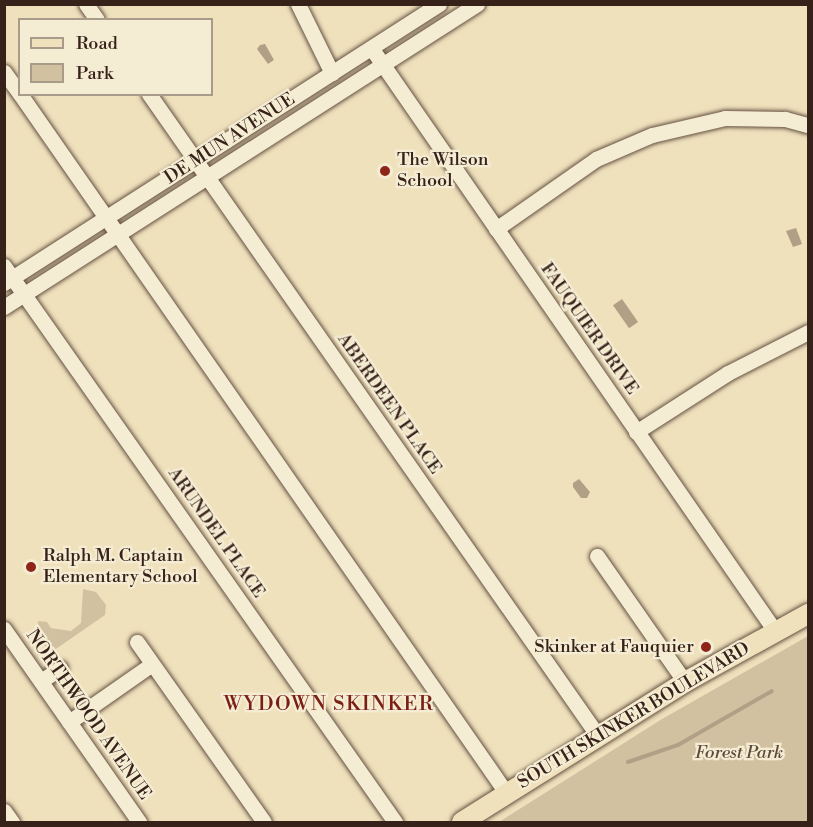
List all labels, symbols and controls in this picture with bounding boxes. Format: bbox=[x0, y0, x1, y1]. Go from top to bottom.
legend bbox=[18, 18, 213, 96]
text: Road bbox=[76, 32, 118, 55]
text: Park bbox=[76, 62, 113, 85]
street label: DE MUN AVENUE bbox=[161, 89, 299, 189]
place label: The Wilson School bbox=[397, 150, 489, 192]
marker: The Wilson School bbox=[378, 164, 392, 178]
street label: FAUQUIER DRIVE bbox=[535, 259, 643, 399]
street label: ABERDEEN PLACE bbox=[332, 329, 446, 479]
street label: ARUNDEL PLACE bbox=[163, 464, 269, 602]
place label: Ralph M. Captain Elementary School bbox=[43, 546, 198, 588]
marker: Ralph M. Captain Elementary School bbox=[24, 560, 38, 574]
street label: NORTHWOOD AVENUE bbox=[21, 626, 155, 804]
place label: Skinker at Fauquier bbox=[534, 636, 694, 658]
street label: SOUTH SKINKER BOULEVARD bbox=[514, 638, 754, 794]
marker: Skinker at Fauquier bbox=[699, 640, 713, 654]
district label: WYDOWN SKINKER bbox=[224, 692, 434, 716]
park label: Forest Park bbox=[695, 742, 783, 764]

